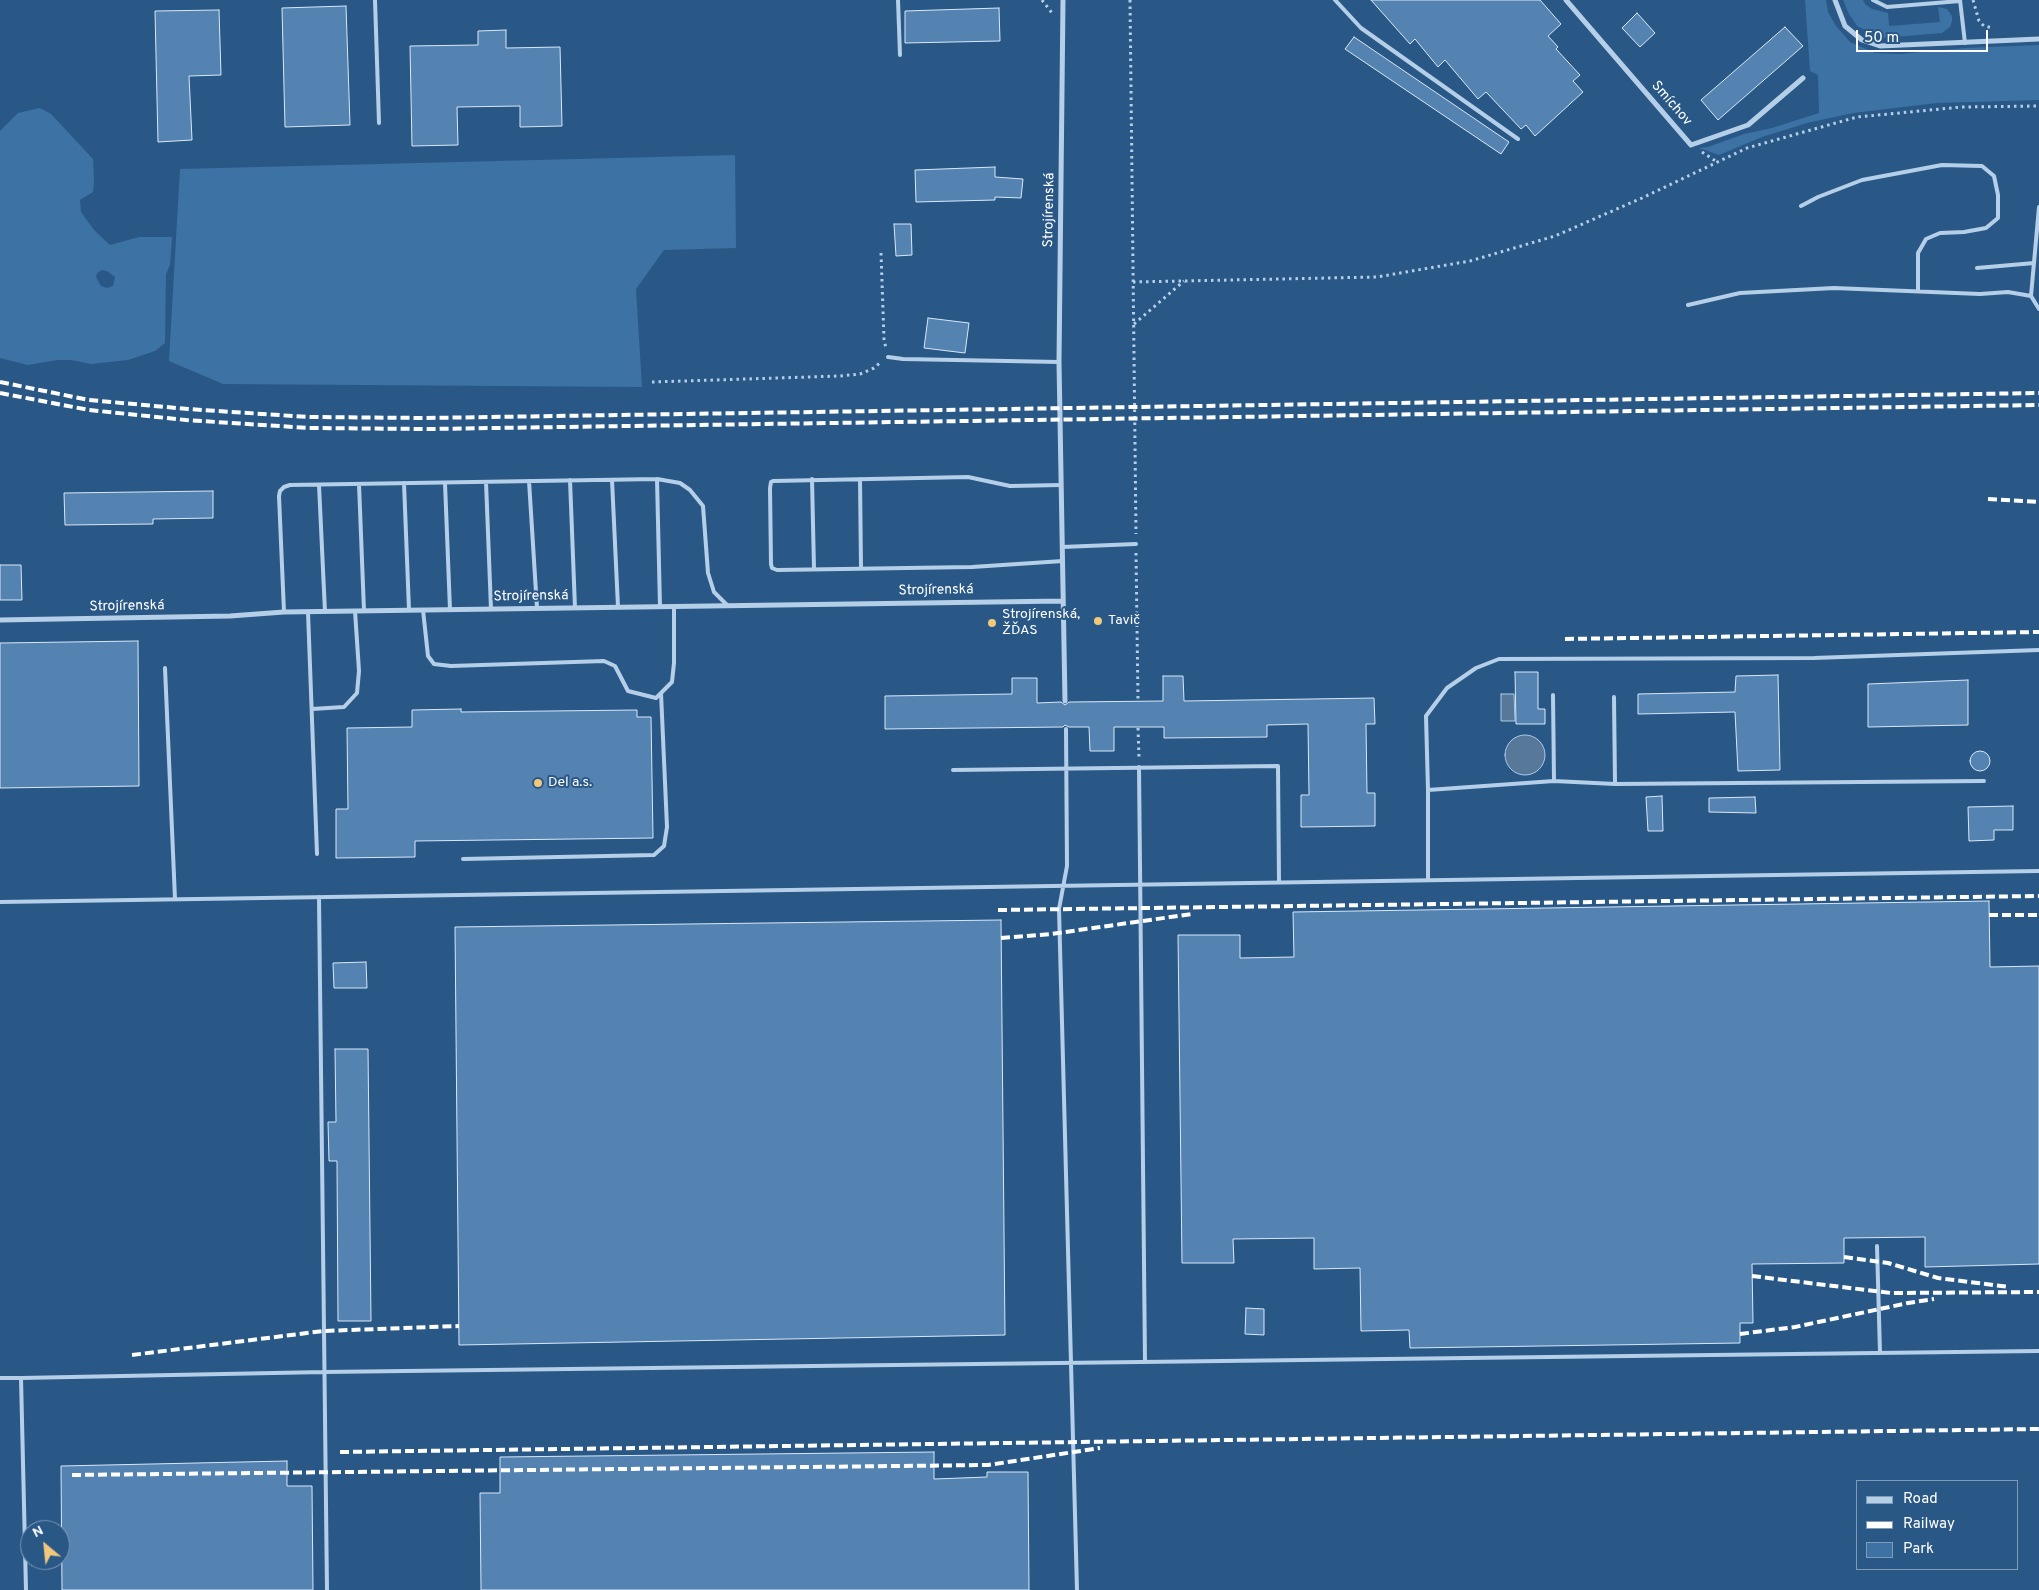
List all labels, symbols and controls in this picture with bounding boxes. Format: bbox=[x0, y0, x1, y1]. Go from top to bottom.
scale bar bbox=[1859, 20, 1992, 52]
text: 50 m bbox=[1864, 29, 1899, 48]
street label: Smíchov bbox=[1647, 78, 1695, 130]
street label: Strojírenská bbox=[1041, 172, 1059, 248]
street label: Strojírenská bbox=[898, 582, 974, 600]
street label: Strojírenská bbox=[493, 588, 569, 606]
street label: Strojírenská bbox=[89, 598, 165, 616]
place label: Strojírenská, ŽĎAS bbox=[1002, 607, 1080, 640]
place label: Tavič bbox=[1108, 613, 1140, 629]
marker: Tavič bbox=[1092, 615, 1104, 627]
marker: Strojírenská, ŽĎAS bbox=[986, 617, 998, 629]
place label: Del a.s. bbox=[548, 775, 592, 791]
marker: Del a.s. bbox=[532, 777, 544, 789]
legend bbox=[1856, 1480, 2019, 1570]
text: Road bbox=[1903, 1490, 1938, 1509]
text: Railway bbox=[1903, 1515, 1955, 1534]
north arrow bbox=[20, 1520, 70, 1570]
text: N bbox=[30, 1522, 47, 1542]
text: Park bbox=[1903, 1540, 1934, 1559]

